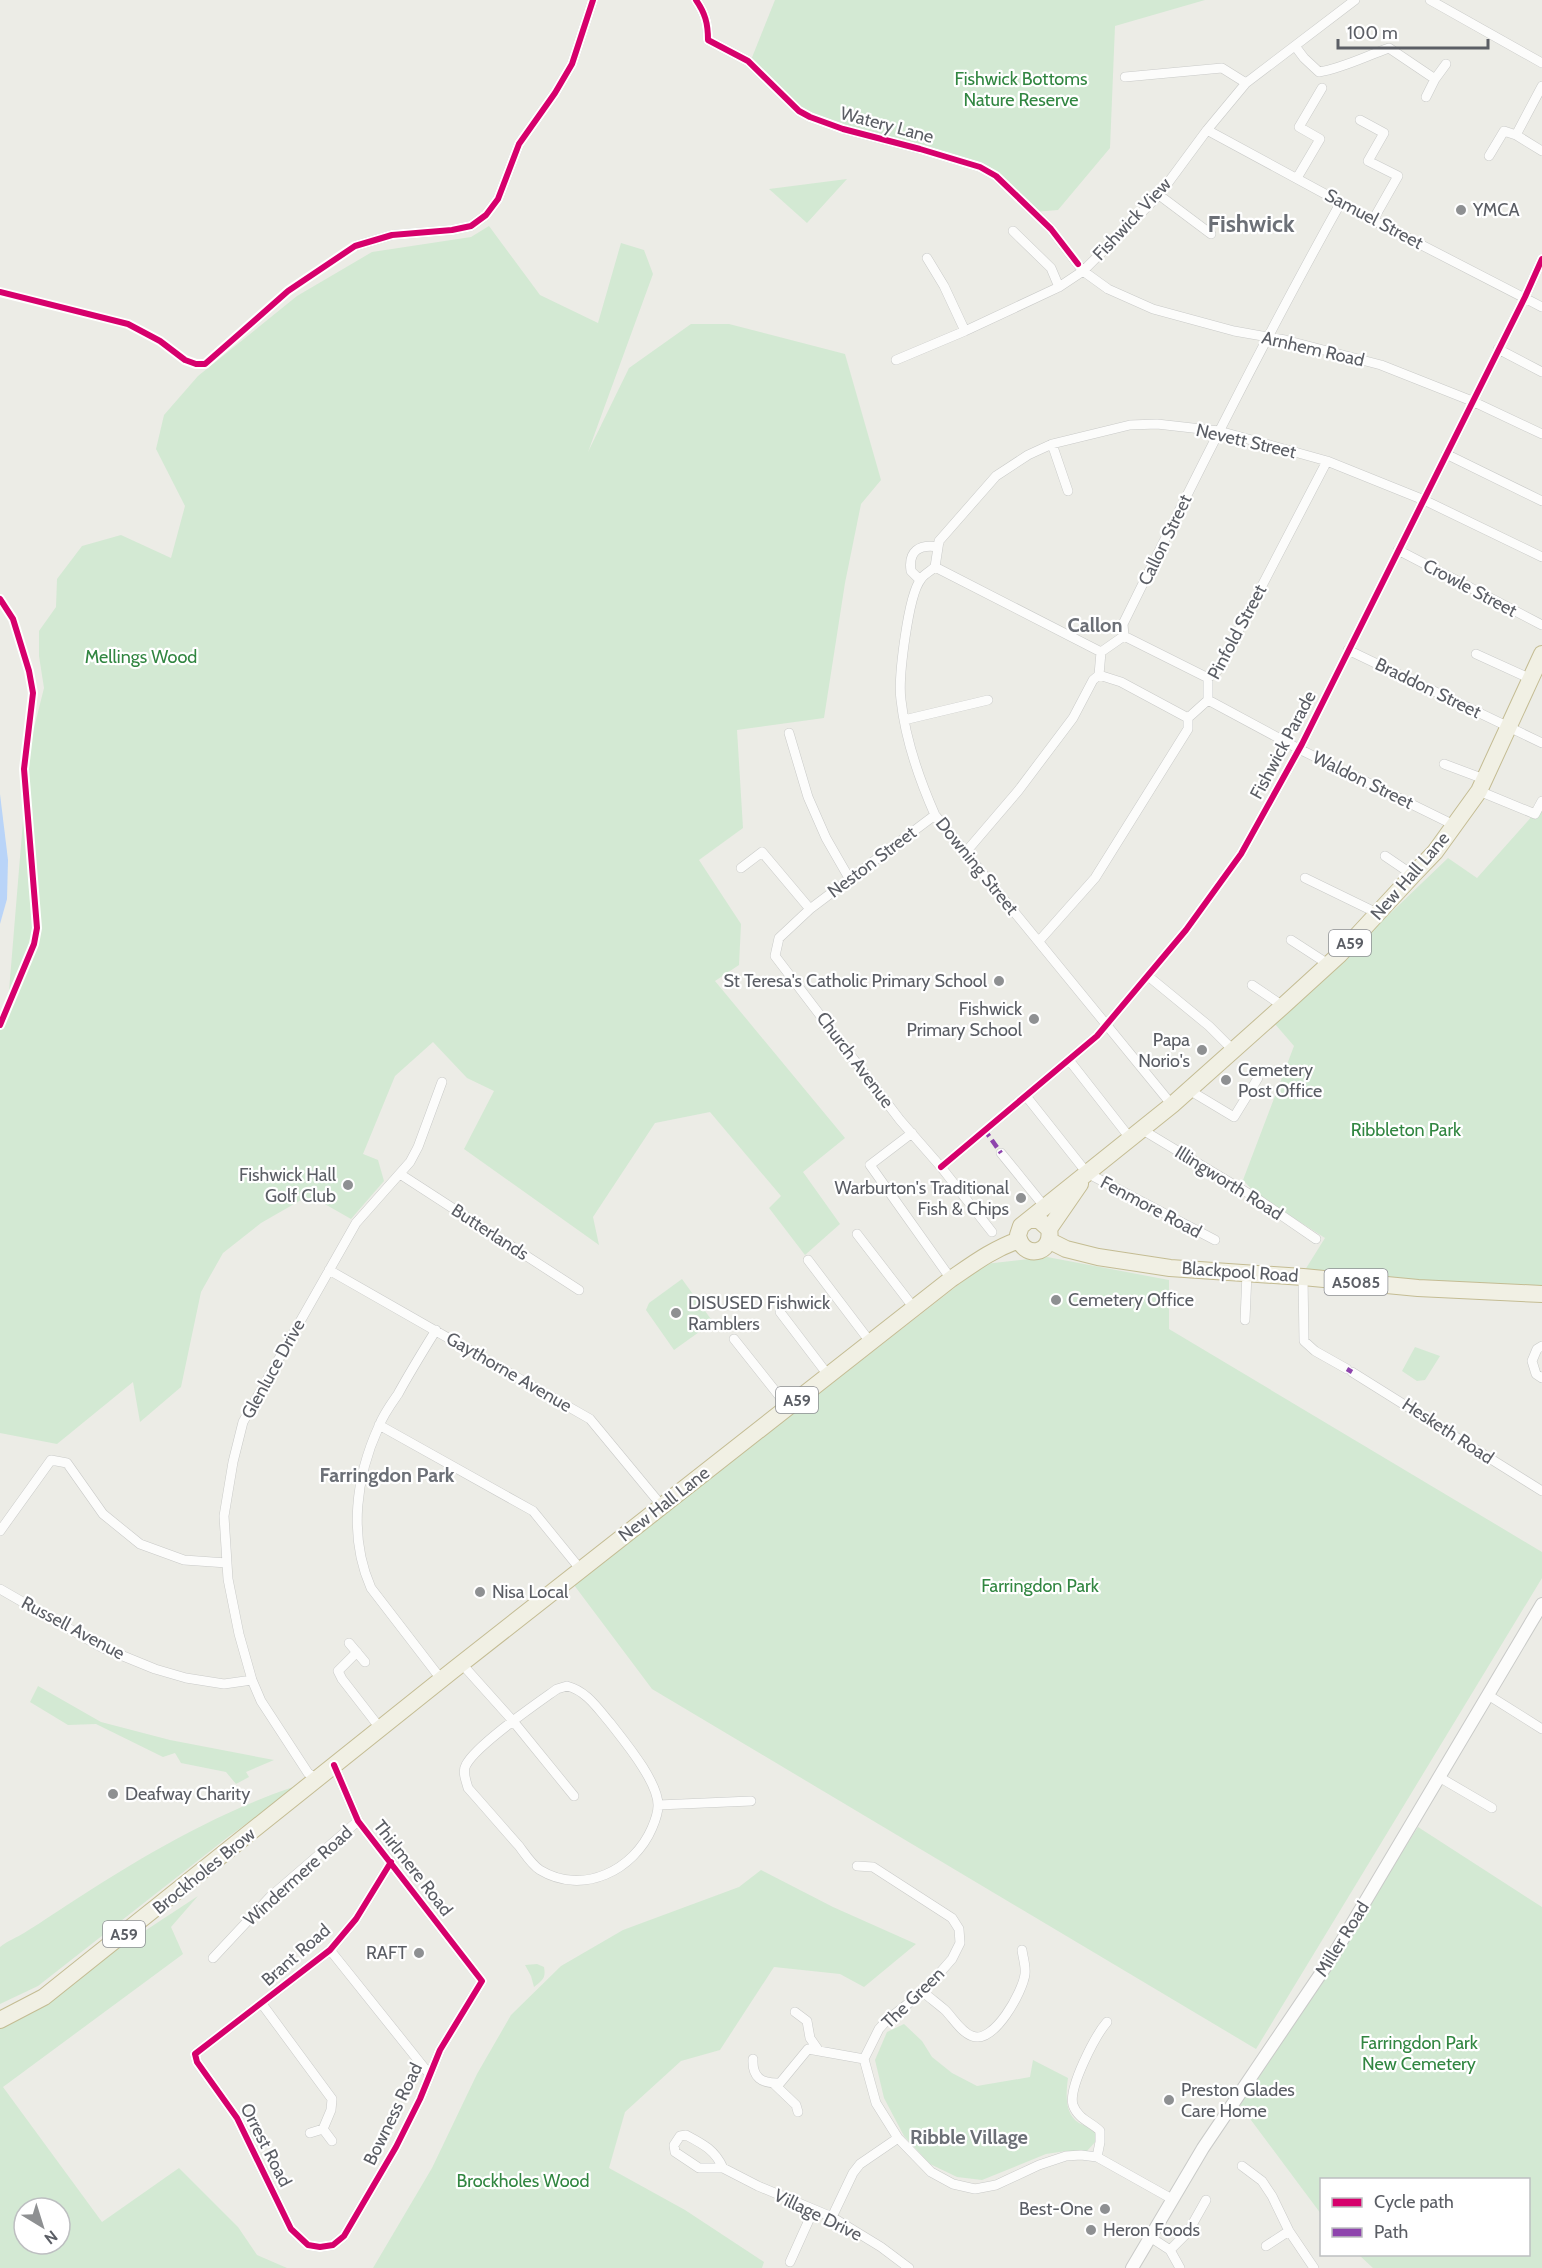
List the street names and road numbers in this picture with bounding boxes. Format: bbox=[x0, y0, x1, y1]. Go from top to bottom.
street label: Watery Lane bbox=[838, 102, 936, 148]
street label: Fishwick View bbox=[1088, 173, 1176, 265]
street label: Samuel Street bbox=[1321, 184, 1427, 254]
street label: Arnhem Road bbox=[1260, 327, 1366, 371]
street label: Nevett Street bbox=[1194, 419, 1298, 463]
street label: Callon Street bbox=[1134, 491, 1196, 589]
street label: Crowle Street bbox=[1419, 554, 1521, 622]
street label: Pinfold Street bbox=[1203, 581, 1271, 683]
street label: Braddon Street bbox=[1371, 653, 1485, 723]
street label: Fishwick Parade bbox=[1245, 687, 1321, 803]
street label: Waldon Street bbox=[1309, 746, 1417, 814]
street label: Downing Street bbox=[931, 813, 1023, 919]
street label: Neston Street bbox=[823, 822, 921, 902]
street label: New Hall Lane bbox=[1366, 828, 1454, 924]
road number: A59 bbox=[1329, 930, 1371, 956]
street label: Church Avenue bbox=[812, 1008, 898, 1112]
street label: Illingworth Road bbox=[1171, 1141, 1287, 1225]
street label: Fenmore Road bbox=[1097, 1171, 1205, 1243]
street label: Butterlands bbox=[447, 1199, 533, 1265]
street label: Blackpool Road bbox=[1181, 1257, 1299, 1287]
road number: A5085 bbox=[1324, 1269, 1388, 1295]
street label: Glenluce Drive bbox=[237, 1315, 309, 1423]
street label: Gaythorne Avenue bbox=[442, 1327, 576, 1417]
road number: A59 bbox=[776, 1387, 818, 1413]
street label: Hesketh Road bbox=[1398, 1393, 1498, 1469]
street label: New Hall Lane bbox=[614, 1462, 714, 1546]
street label: Russell Avenue bbox=[18, 1592, 128, 1664]
street label: Thirlmere Road bbox=[369, 1816, 457, 1920]
street label: Windermere Road bbox=[239, 1821, 357, 1931]
street label: Brockholes Brow bbox=[148, 1823, 260, 1919]
street label: Miller Road bbox=[1310, 1897, 1374, 1981]
street label: Brant Road bbox=[257, 1919, 335, 1991]
road number: A59 bbox=[103, 1921, 145, 1947]
street label: The Green bbox=[877, 1963, 949, 2033]
street label: Bowness Road bbox=[359, 2059, 427, 2169]
street label: Orrest Road bbox=[236, 2100, 296, 2190]
street label: Village Drive bbox=[770, 2184, 866, 2246]

